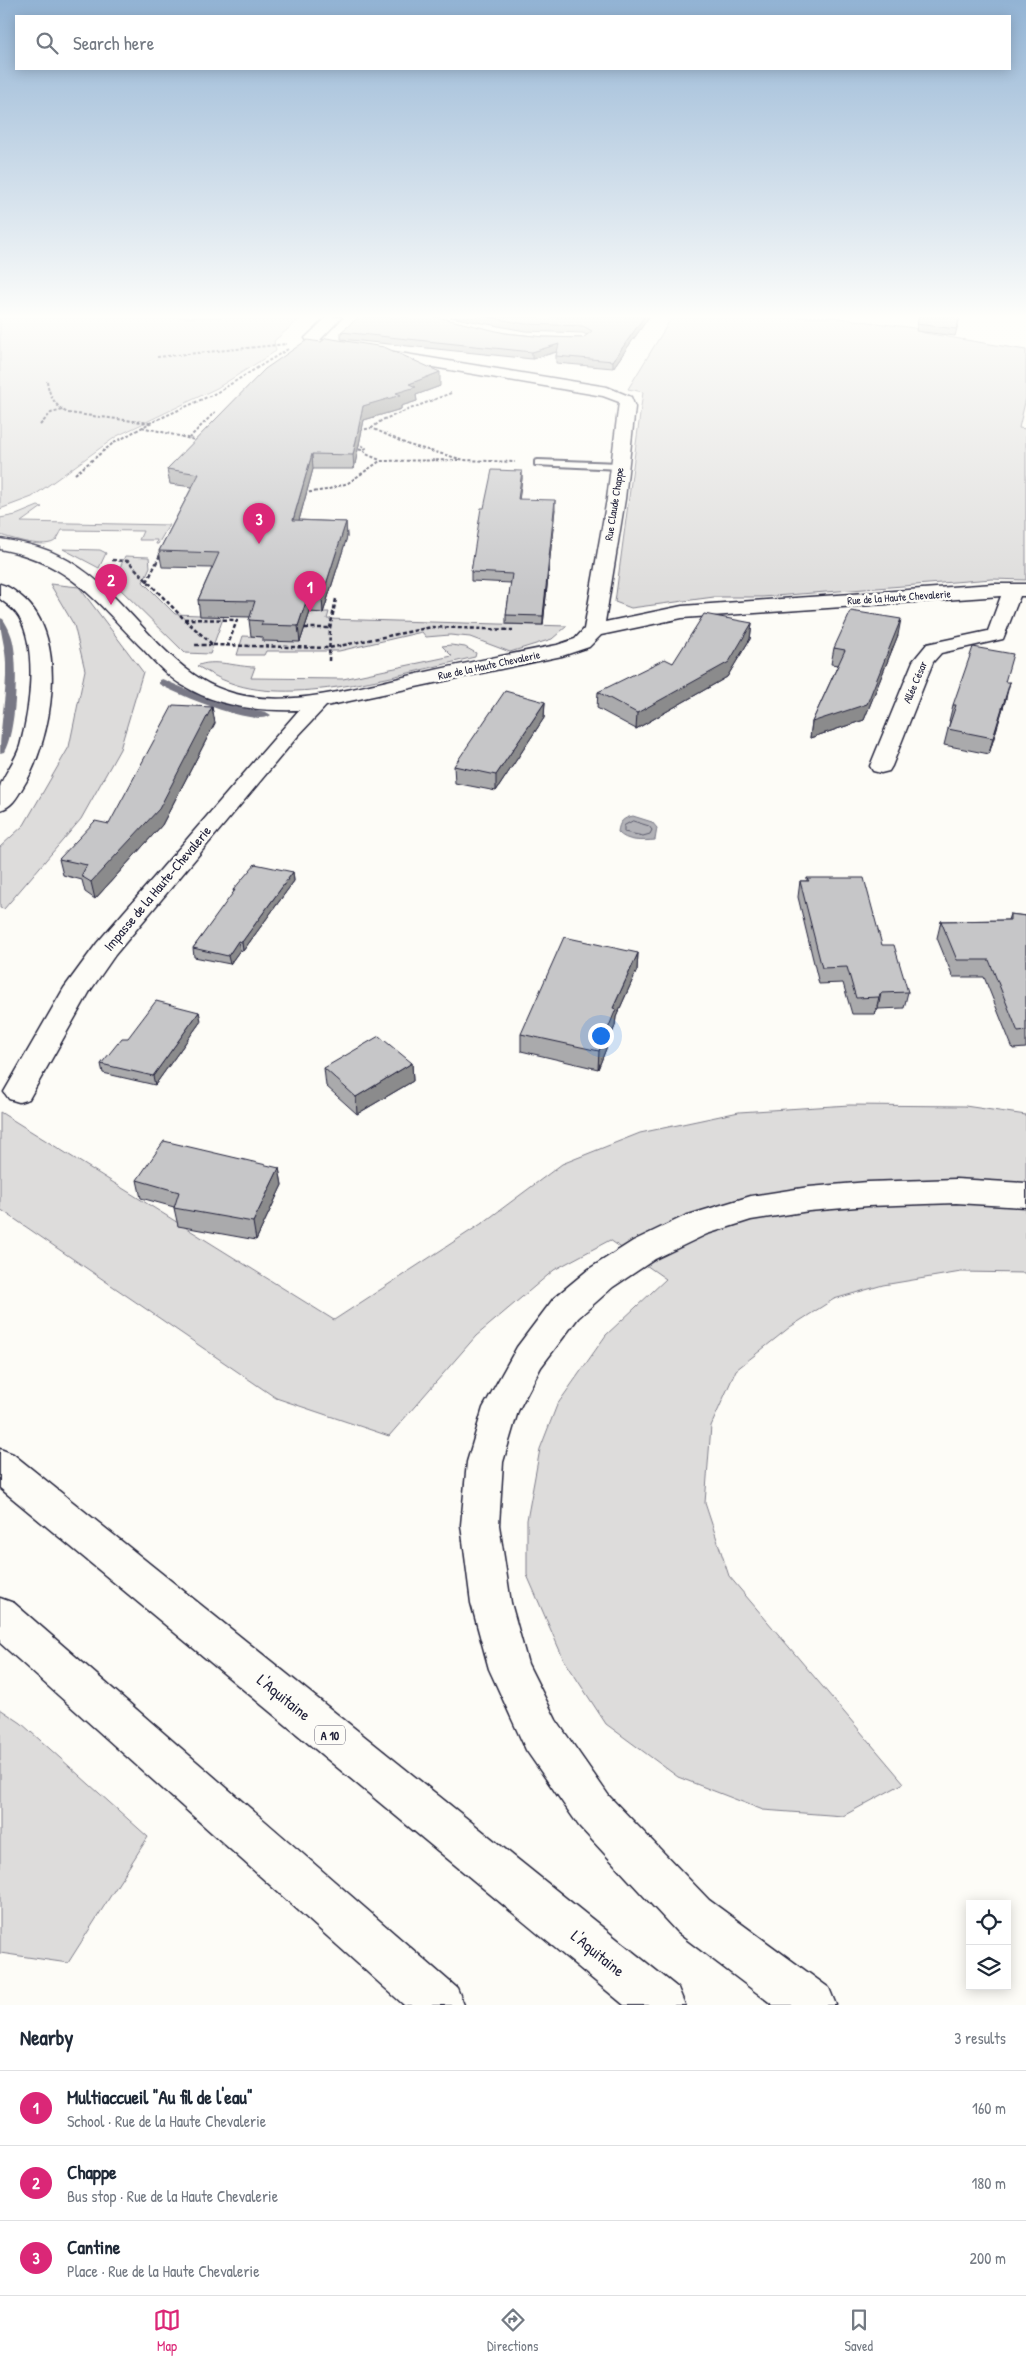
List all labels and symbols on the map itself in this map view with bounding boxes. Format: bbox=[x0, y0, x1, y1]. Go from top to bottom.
street label: Rue Claude Chappe bbox=[601, 466, 627, 542]
pin: 3 bbox=[243, 503, 275, 544]
pin: 2 bbox=[95, 564, 127, 605]
pin: 1 bbox=[294, 571, 326, 612]
street label: Rue de la Haute Chevalerie bbox=[847, 586, 952, 608]
street label: Rue de la Haute Chevalerie bbox=[437, 647, 542, 683]
street label: Allée César bbox=[900, 658, 930, 705]
street label: Impasse de la Haute-Chevalerie bbox=[99, 821, 216, 955]
your location bbox=[588, 1023, 614, 1049]
street label: L'Aquitaine bbox=[253, 1669, 316, 1726]
road number: A 10 bbox=[315, 1726, 345, 1744]
street label: L'Aquitaine bbox=[567, 1925, 630, 1982]

